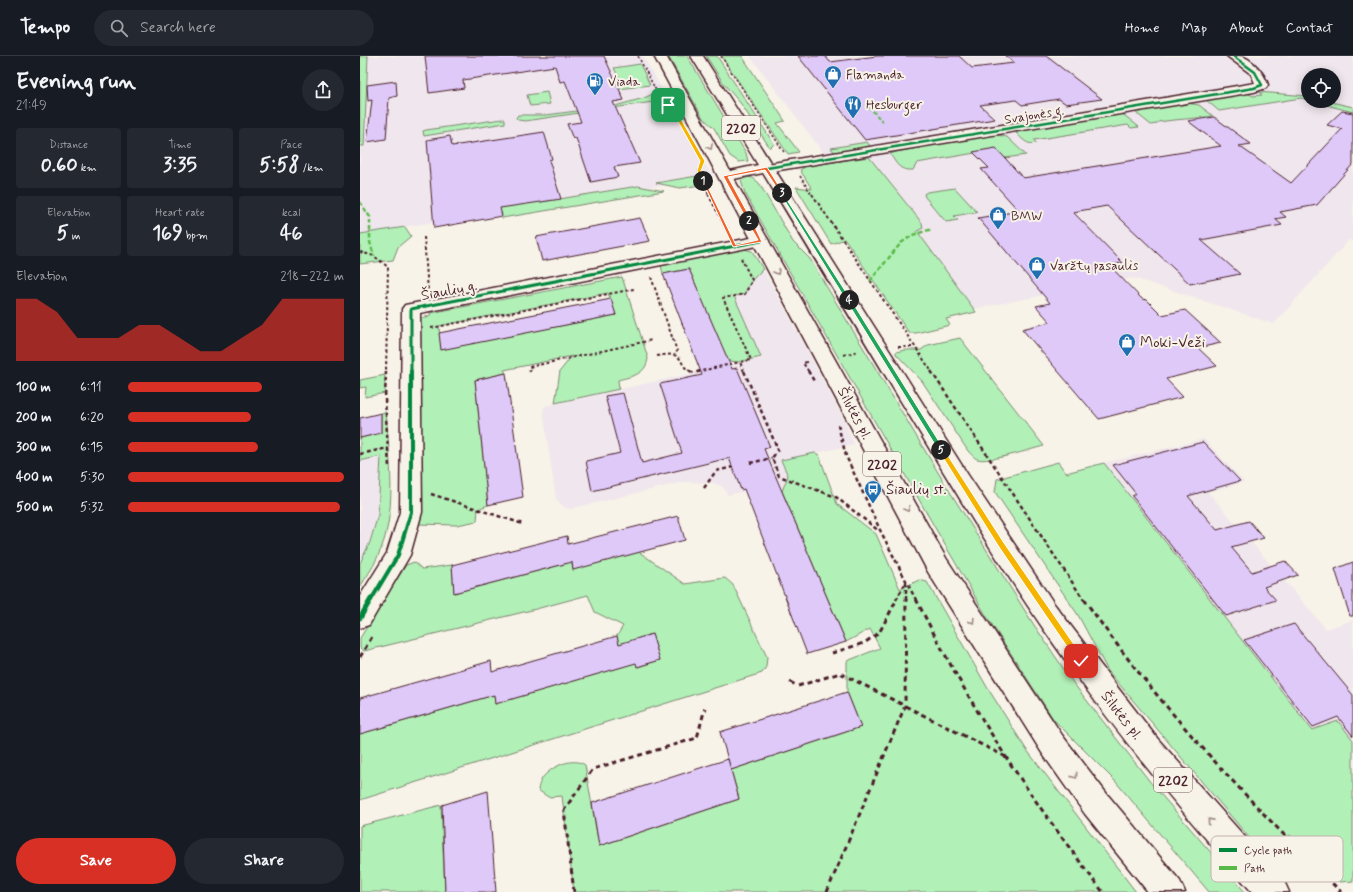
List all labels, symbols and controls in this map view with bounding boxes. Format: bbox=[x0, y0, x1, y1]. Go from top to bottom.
search box bbox=[94, 10, 374, 46]
text: Tempo bbox=[20, 15, 70, 40]
icon: search bbox=[108, 17, 130, 39]
text: Search here bbox=[140, 18, 216, 38]
text: Home bbox=[1125, 19, 1159, 37]
text: Map bbox=[1181, 19, 1207, 37]
text: About bbox=[1229, 19, 1264, 37]
text: Contact bbox=[1286, 19, 1333, 37]
shop icon: Flamanda bbox=[823, 64, 843, 89]
place label: Flamanda bbox=[846, 67, 904, 84]
text: Evening run bbox=[16, 68, 136, 96]
map controls bbox=[1301, 68, 1341, 108]
button: locate bbox=[1301, 68, 1341, 108]
button: share bbox=[302, 69, 344, 111]
fuel station icon: Viada bbox=[585, 71, 605, 96]
place label: Viada bbox=[608, 74, 640, 91]
pin bbox=[651, 88, 685, 122]
icon: arrive bbox=[657, 94, 679, 116]
restaurant icon: Hesburger bbox=[843, 94, 863, 119]
text: 21:49 bbox=[16, 97, 47, 114]
place label: Hesburger bbox=[866, 97, 923, 116]
street label: Svajonės g. bbox=[1003, 102, 1066, 131]
road number: 2202 bbox=[722, 116, 760, 140]
text: Distance bbox=[49, 138, 88, 152]
text: Time bbox=[168, 138, 192, 152]
text: Pace bbox=[280, 138, 302, 152]
one-way arrow bbox=[705, 143, 713, 150]
text: 0.60 bbox=[41, 152, 78, 179]
text: 3:35 bbox=[163, 152, 197, 179]
text: 5:58 bbox=[259, 152, 300, 179]
text: km bbox=[78, 161, 97, 175]
text: /km bbox=[300, 161, 323, 175]
pin: 1 bbox=[693, 171, 713, 191]
text: 1 bbox=[701, 174, 705, 188]
pin: 3 bbox=[772, 183, 792, 203]
text: 3 bbox=[780, 186, 784, 200]
shop icon: BMW bbox=[988, 205, 1008, 230]
text: Elevation bbox=[47, 206, 90, 220]
text: Heart rate bbox=[155, 206, 205, 220]
text: kcal bbox=[282, 206, 301, 220]
place label: BMW bbox=[1011, 208, 1042, 225]
pin: 2 bbox=[739, 211, 759, 231]
text: 2 bbox=[746, 214, 752, 228]
text: 5 bbox=[57, 220, 69, 247]
text: 169 bbox=[152, 220, 183, 247]
text: 46 bbox=[280, 220, 303, 247]
text: m bbox=[69, 229, 81, 243]
text: bpm bbox=[183, 229, 208, 243]
shop icon: Varžtų pasaulis bbox=[1027, 255, 1047, 280]
place label: Varžtų pasaulis bbox=[1050, 258, 1138, 275]
one-way arrow bbox=[773, 267, 780, 275]
text: Elevation bbox=[16, 268, 67, 285]
text: 218–222 m bbox=[280, 268, 344, 285]
street label: Šiaulių g. bbox=[419, 276, 479, 306]
pin: 4 bbox=[839, 290, 859, 310]
text: 4 bbox=[846, 293, 852, 307]
shop icon: Moki-Veži bbox=[1117, 332, 1137, 357]
place label: Moki-Veži bbox=[1140, 333, 1205, 353]
text: 100 m bbox=[16, 379, 51, 396]
text: 6:11 bbox=[80, 379, 102, 396]
street label: Šilutės pl. bbox=[832, 384, 876, 443]
text: 200 m bbox=[16, 409, 51, 426]
text: 6:20 bbox=[80, 409, 104, 426]
text: 300 m bbox=[16, 439, 51, 456]
text: 6:15 bbox=[80, 439, 103, 456]
pin: 5 bbox=[931, 440, 951, 460]
text: 5 bbox=[938, 443, 944, 457]
road number: 2202 bbox=[863, 452, 901, 476]
text: 400 m bbox=[16, 469, 53, 486]
text: 5:30 bbox=[80, 469, 105, 486]
bus stop icon: Šiaulių st. bbox=[863, 479, 883, 504]
place label: Šiaulių st. bbox=[886, 480, 947, 500]
text: 500 m bbox=[16, 499, 53, 516]
text: 5:32 bbox=[80, 499, 104, 516]
one-way arrow bbox=[902, 504, 909, 512]
one-way arrow bbox=[968, 617, 975, 624]
pin bbox=[1064, 644, 1098, 678]
icon: check bbox=[1070, 650, 1092, 672]
street label: Šilutės pl. bbox=[1096, 687, 1147, 744]
road number: 2202 bbox=[1154, 768, 1192, 792]
one-way arrow bbox=[1070, 771, 1077, 778]
one-way arrow bbox=[1207, 818, 1215, 826]
legend bbox=[1211, 836, 1343, 882]
button: Save bbox=[16, 838, 176, 884]
button: Share bbox=[184, 838, 344, 884]
text: Cycle path bbox=[1244, 844, 1292, 858]
text: Path bbox=[1244, 862, 1265, 876]

